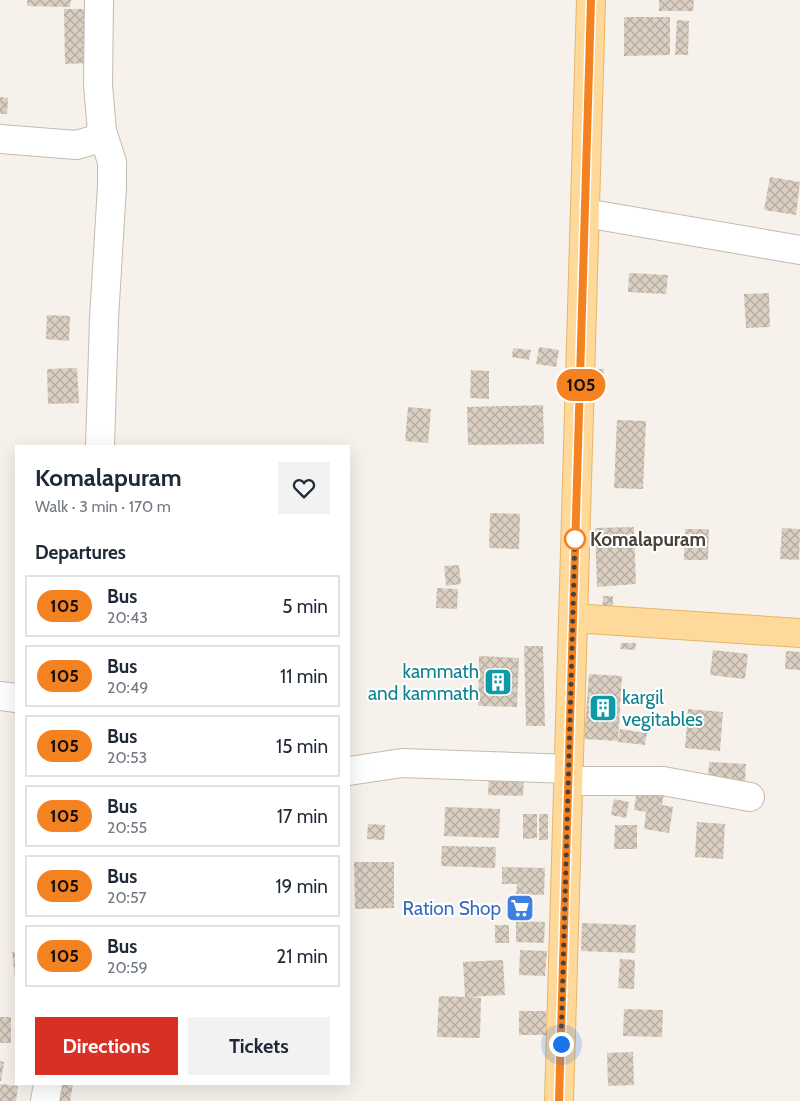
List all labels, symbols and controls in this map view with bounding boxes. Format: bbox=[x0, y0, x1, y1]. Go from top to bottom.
line badge: 105 bbox=[552, 369, 610, 401]
text: 105 bbox=[566, 374, 596, 396]
button: heart bbox=[278, 462, 330, 514]
text: Komalapuram bbox=[35, 463, 182, 492]
text: Walk · 3 min · 170 m bbox=[35, 497, 171, 516]
marker: Komalapuram bbox=[564, 528, 586, 550]
place label: Komalapuram bbox=[590, 528, 706, 551]
text: Departures bbox=[35, 541, 126, 564]
text: Bus bbox=[107, 585, 137, 608]
text: 105 bbox=[50, 595, 79, 617]
text: 5 min bbox=[282, 595, 328, 618]
text: 20:43 bbox=[107, 608, 148, 627]
text: Bus bbox=[107, 655, 137, 678]
place label: kammath and kammath bbox=[368, 660, 479, 705]
text: 105 bbox=[50, 665, 79, 687]
text: 11 min bbox=[280, 665, 328, 688]
building icon: kammath and kammath bbox=[483, 667, 513, 697]
text: 20:49 bbox=[107, 678, 148, 697]
place label: kargil vegitables bbox=[622, 686, 703, 731]
building icon: kargil vegitables bbox=[588, 693, 618, 723]
text: Bus bbox=[107, 725, 137, 748]
text: 105 bbox=[50, 735, 79, 757]
text: 15 min bbox=[276, 735, 328, 758]
text: 20:53 bbox=[107, 748, 147, 767]
text: Bus bbox=[107, 795, 137, 818]
text: 105 bbox=[50, 805, 79, 827]
text: 17 min bbox=[277, 805, 328, 828]
text: 20:55 bbox=[107, 818, 147, 837]
text: Bus bbox=[107, 865, 137, 888]
text: 105 bbox=[50, 875, 79, 897]
text: 19 min bbox=[275, 875, 328, 898]
text: 20:57 bbox=[107, 888, 147, 907]
supermarket icon: Ration Shop bbox=[505, 893, 535, 923]
place label: Ration Shop bbox=[403, 897, 501, 920]
text: Bus bbox=[107, 935, 137, 958]
text: 105 bbox=[50, 945, 79, 967]
text: 21 min bbox=[276, 945, 328, 968]
text: 20:59 bbox=[107, 958, 148, 977]
button: Directions bbox=[35, 1017, 178, 1075]
button: Tickets bbox=[188, 1017, 330, 1075]
your location bbox=[549, 1032, 574, 1057]

